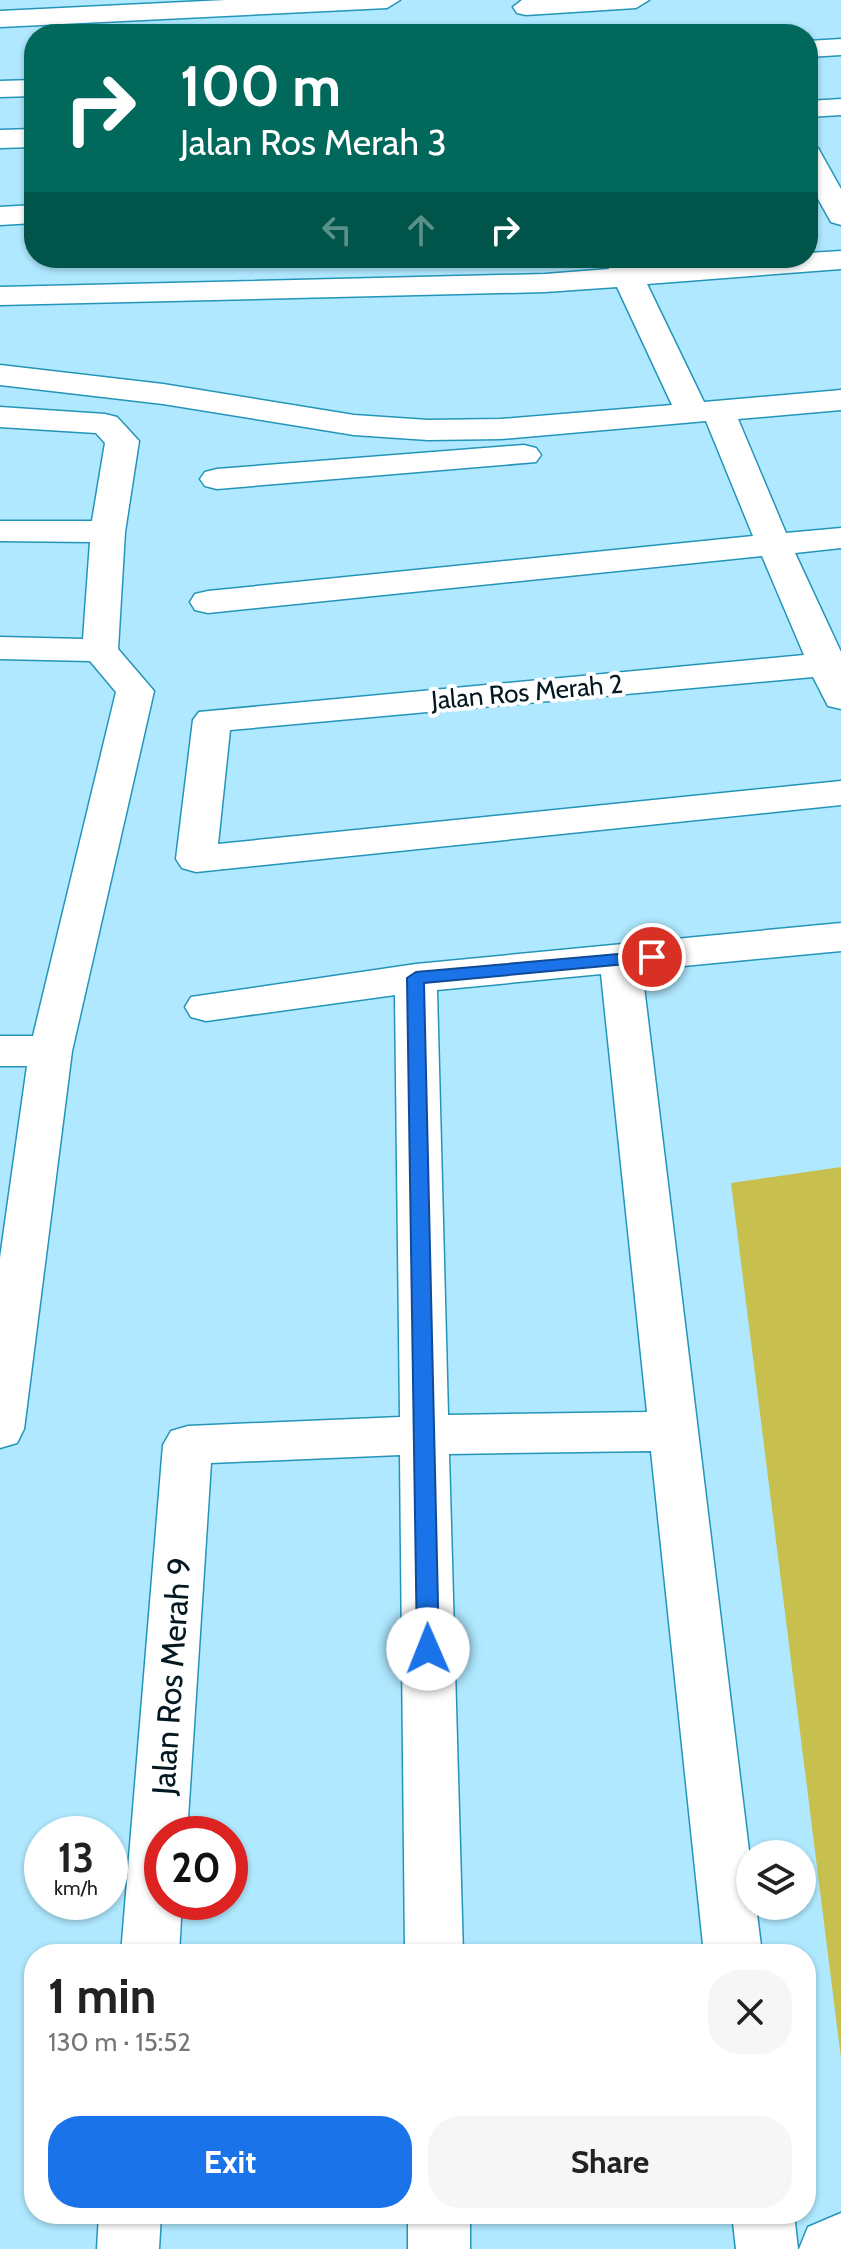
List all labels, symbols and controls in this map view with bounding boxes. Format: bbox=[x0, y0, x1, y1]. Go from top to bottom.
text: 100 m bbox=[180, 52, 341, 120]
icon: right bbox=[48, 56, 152, 160]
text: Jalan Ros Merah 3 bbox=[180, 120, 447, 164]
icon: left bbox=[315, 208, 359, 252]
icon: ahead bbox=[399, 208, 443, 252]
icon: right bbox=[483, 208, 527, 252]
street label: Jalan Ros Merah 2 bbox=[429, 668, 624, 716]
pin bbox=[618, 923, 686, 991]
icon: arrive bbox=[630, 935, 674, 979]
street label: Jalan Ros Merah 9 bbox=[143, 1556, 199, 1797]
position arrow bbox=[386, 1607, 470, 1691]
speed limit sign: 20 bbox=[144, 1816, 248, 1920]
text: 13 bbox=[58, 1833, 94, 1882]
map controls bbox=[736, 1840, 816, 1920]
button: layers bbox=[736, 1840, 816, 1920]
text: km/h bbox=[54, 1876, 98, 1900]
text: 1 min bbox=[48, 1967, 156, 2025]
button: close bbox=[708, 1970, 792, 2054]
text: 130 m · 15:52 bbox=[48, 2026, 191, 2058]
button: Exit bbox=[48, 2116, 412, 2208]
button: Share bbox=[428, 2116, 792, 2208]

